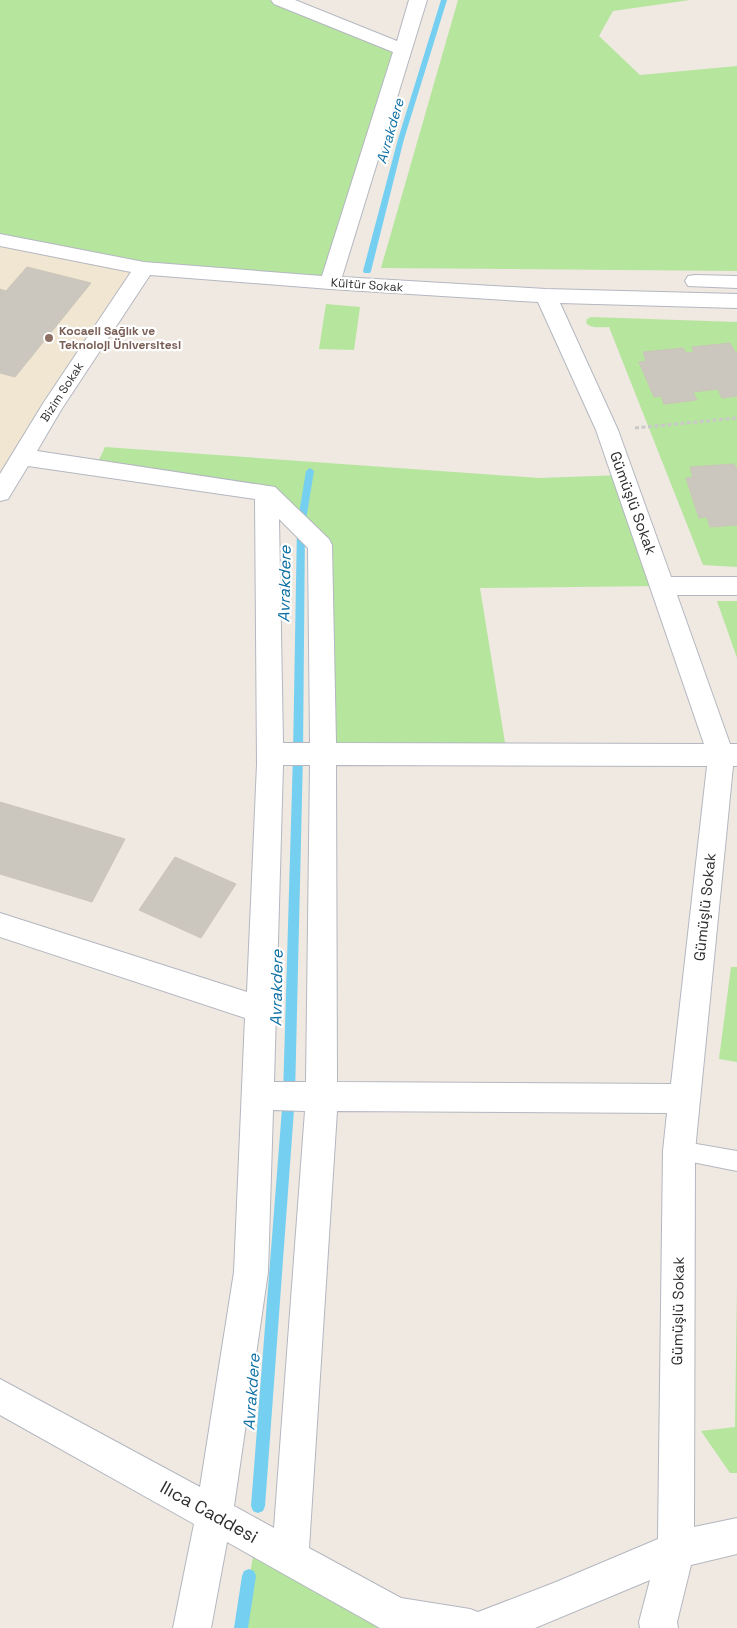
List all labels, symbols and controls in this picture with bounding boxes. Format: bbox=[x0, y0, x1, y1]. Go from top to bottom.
water label: Avrakdere bbox=[372, 96, 408, 166]
street label: Kültür Sokak bbox=[330, 274, 404, 296]
place label: Kocaeli Sağlık ve Teknoloji Üniversitesi bbox=[59, 323, 181, 353]
marker: Kocaeli Sağlık ve Teknoloji Üniversitesi bbox=[43, 332, 55, 344]
street label: Bizim Sokak bbox=[37, 359, 87, 425]
street label: Gümüşlü Sokak bbox=[606, 448, 661, 557]
water label: Avrakdere bbox=[273, 545, 296, 622]
street label: Gümüşlü Sokak bbox=[689, 852, 720, 962]
water label: Avrakdere bbox=[265, 949, 288, 1026]
street label: Gümüşlü Sokak bbox=[667, 1256, 688, 1366]
water label: Avrakdere bbox=[238, 1353, 265, 1431]
street label: Ilıca Caddesi bbox=[156, 1475, 262, 1548]

